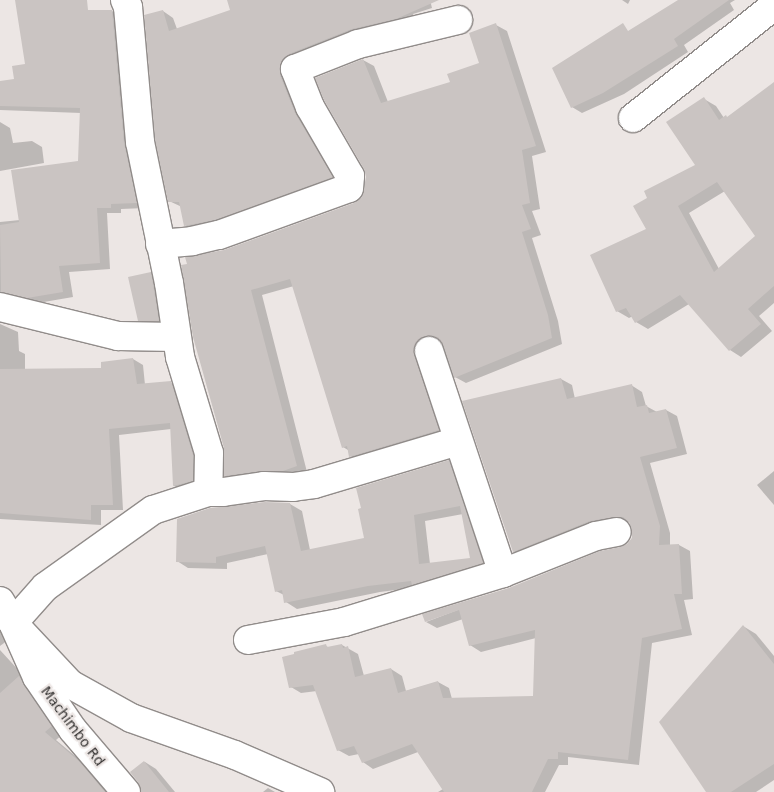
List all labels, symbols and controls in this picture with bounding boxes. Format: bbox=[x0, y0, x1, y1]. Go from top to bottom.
street label: Machimbo Rd bbox=[38, 683, 108, 769]

